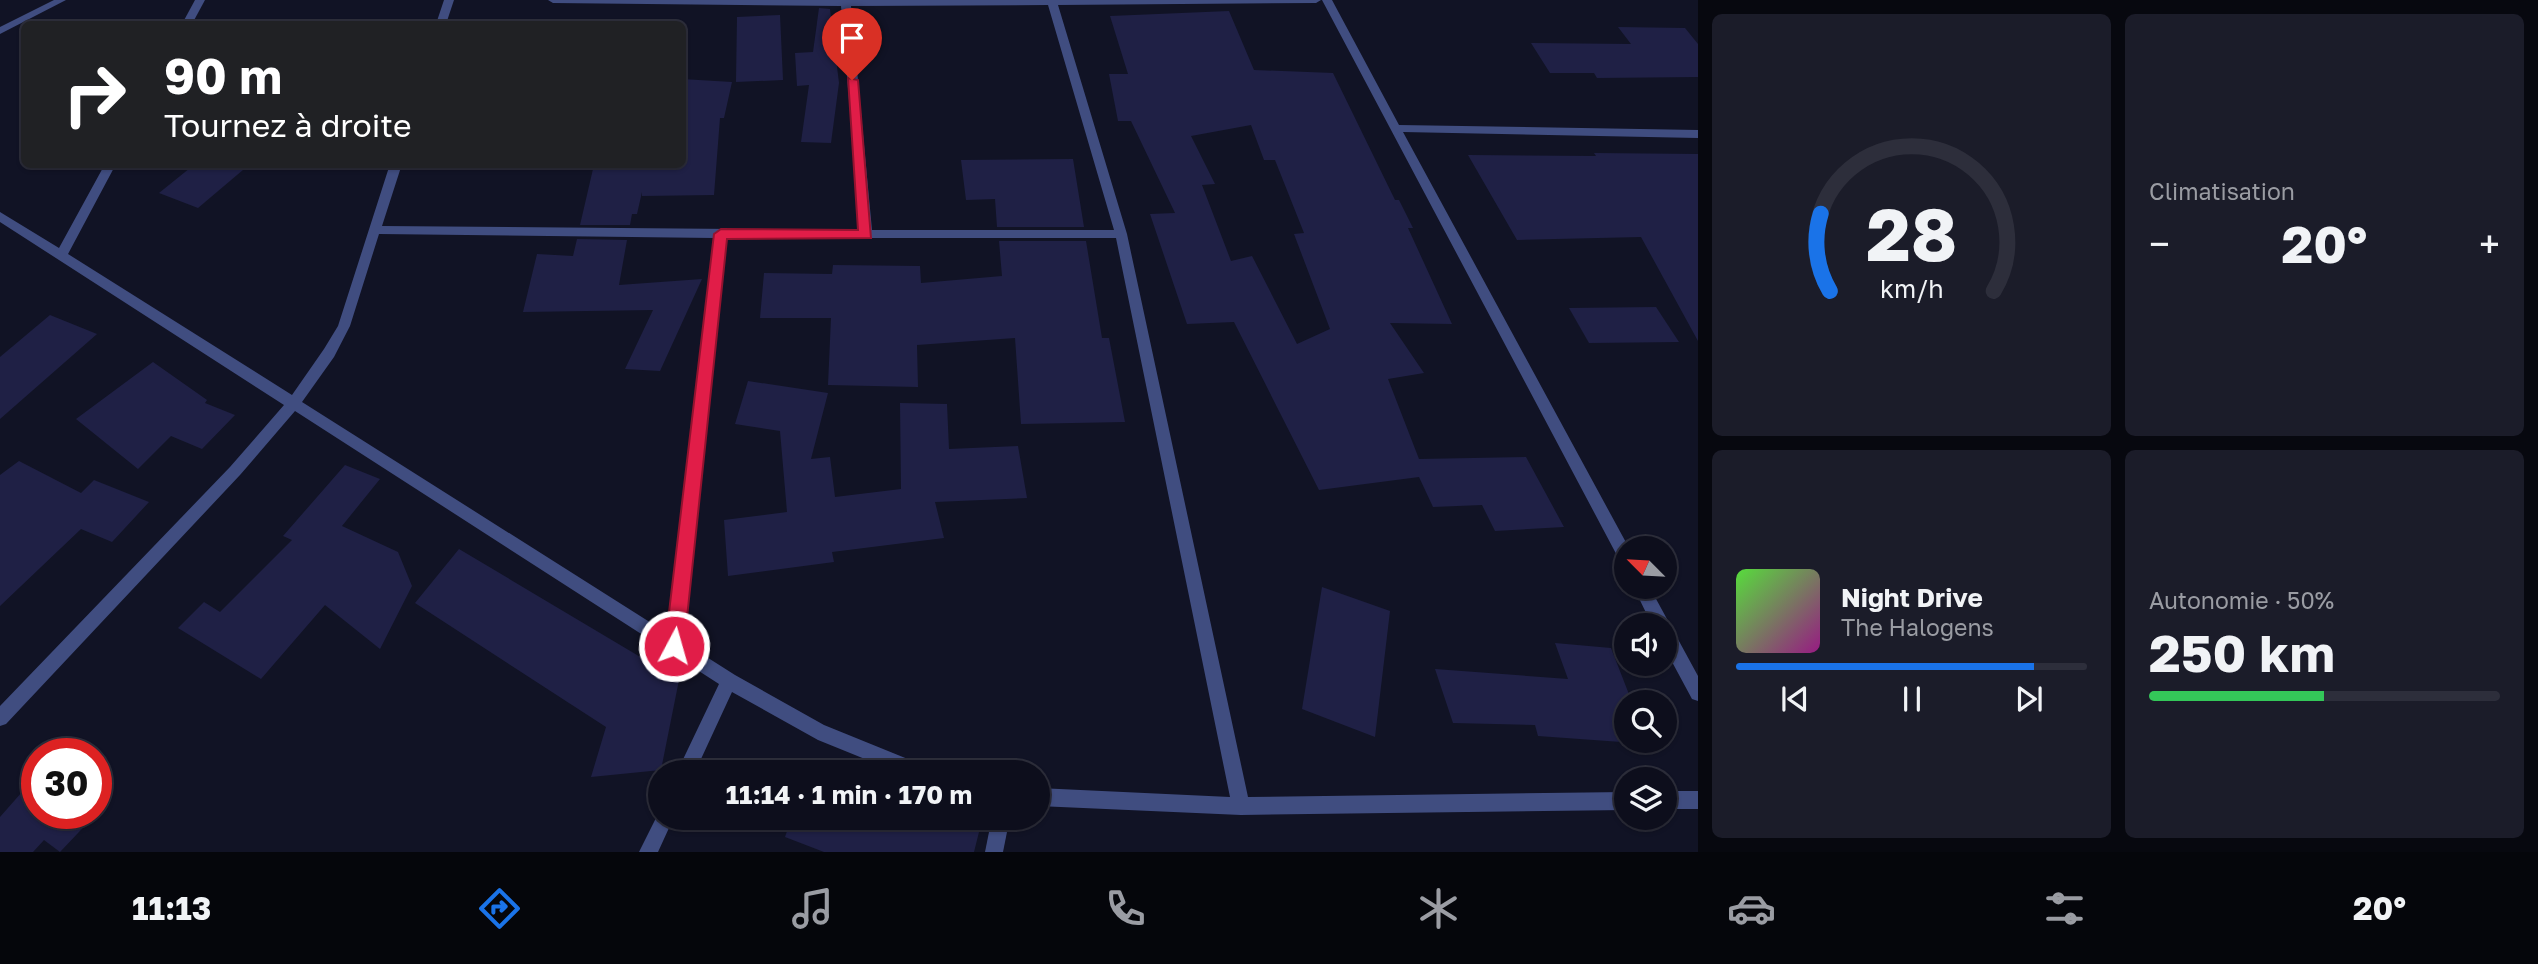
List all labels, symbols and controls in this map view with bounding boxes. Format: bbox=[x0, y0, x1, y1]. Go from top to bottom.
pin bbox=[822, 8, 882, 80]
icon: arrive bbox=[833, 19, 871, 57]
text: 90 m bbox=[164, 46, 282, 105]
icon: right bbox=[49, 49, 140, 140]
text: Tournez à droite bbox=[164, 106, 412, 144]
text: Climatisation bbox=[2149, 177, 2295, 205]
text: 28 bbox=[1866, 190, 1957, 277]
text: 20° bbox=[2282, 212, 2367, 274]
text: − bbox=[2149, 221, 2170, 266]
text: + bbox=[2479, 221, 2500, 266]
text: km/h bbox=[1880, 273, 1943, 304]
north arrow bbox=[1614, 536, 1676, 598]
map controls bbox=[1614, 536, 1677, 830]
text: Night Drive bbox=[1841, 582, 1983, 613]
text: Autonomie · 50% bbox=[2149, 586, 2334, 614]
position arrow bbox=[637, 609, 711, 683]
button: sound bbox=[1614, 613, 1677, 676]
text: The Halogens bbox=[1841, 613, 1994, 641]
text: 250 km bbox=[2149, 621, 2335, 683]
icon: previous bbox=[1776, 680, 1814, 718]
icon: pause bbox=[1893, 680, 1931, 718]
icon: next bbox=[2010, 680, 2048, 718]
button: search bbox=[1614, 690, 1677, 753]
speed limit sign: 30 bbox=[21, 738, 112, 829]
button: layers bbox=[1614, 767, 1677, 830]
text: 11:14 · 1 min · 170 m bbox=[726, 779, 972, 810]
icon: directions bbox=[475, 884, 524, 933]
icon: music bbox=[788, 884, 837, 933]
icon: phone bbox=[1101, 884, 1150, 933]
icon: climate bbox=[1414, 884, 1463, 933]
icon: car bbox=[1727, 884, 1776, 933]
icon: filters bbox=[2040, 884, 2089, 933]
text: 11:13 bbox=[132, 889, 211, 927]
text: 20° bbox=[2353, 889, 2406, 927]

